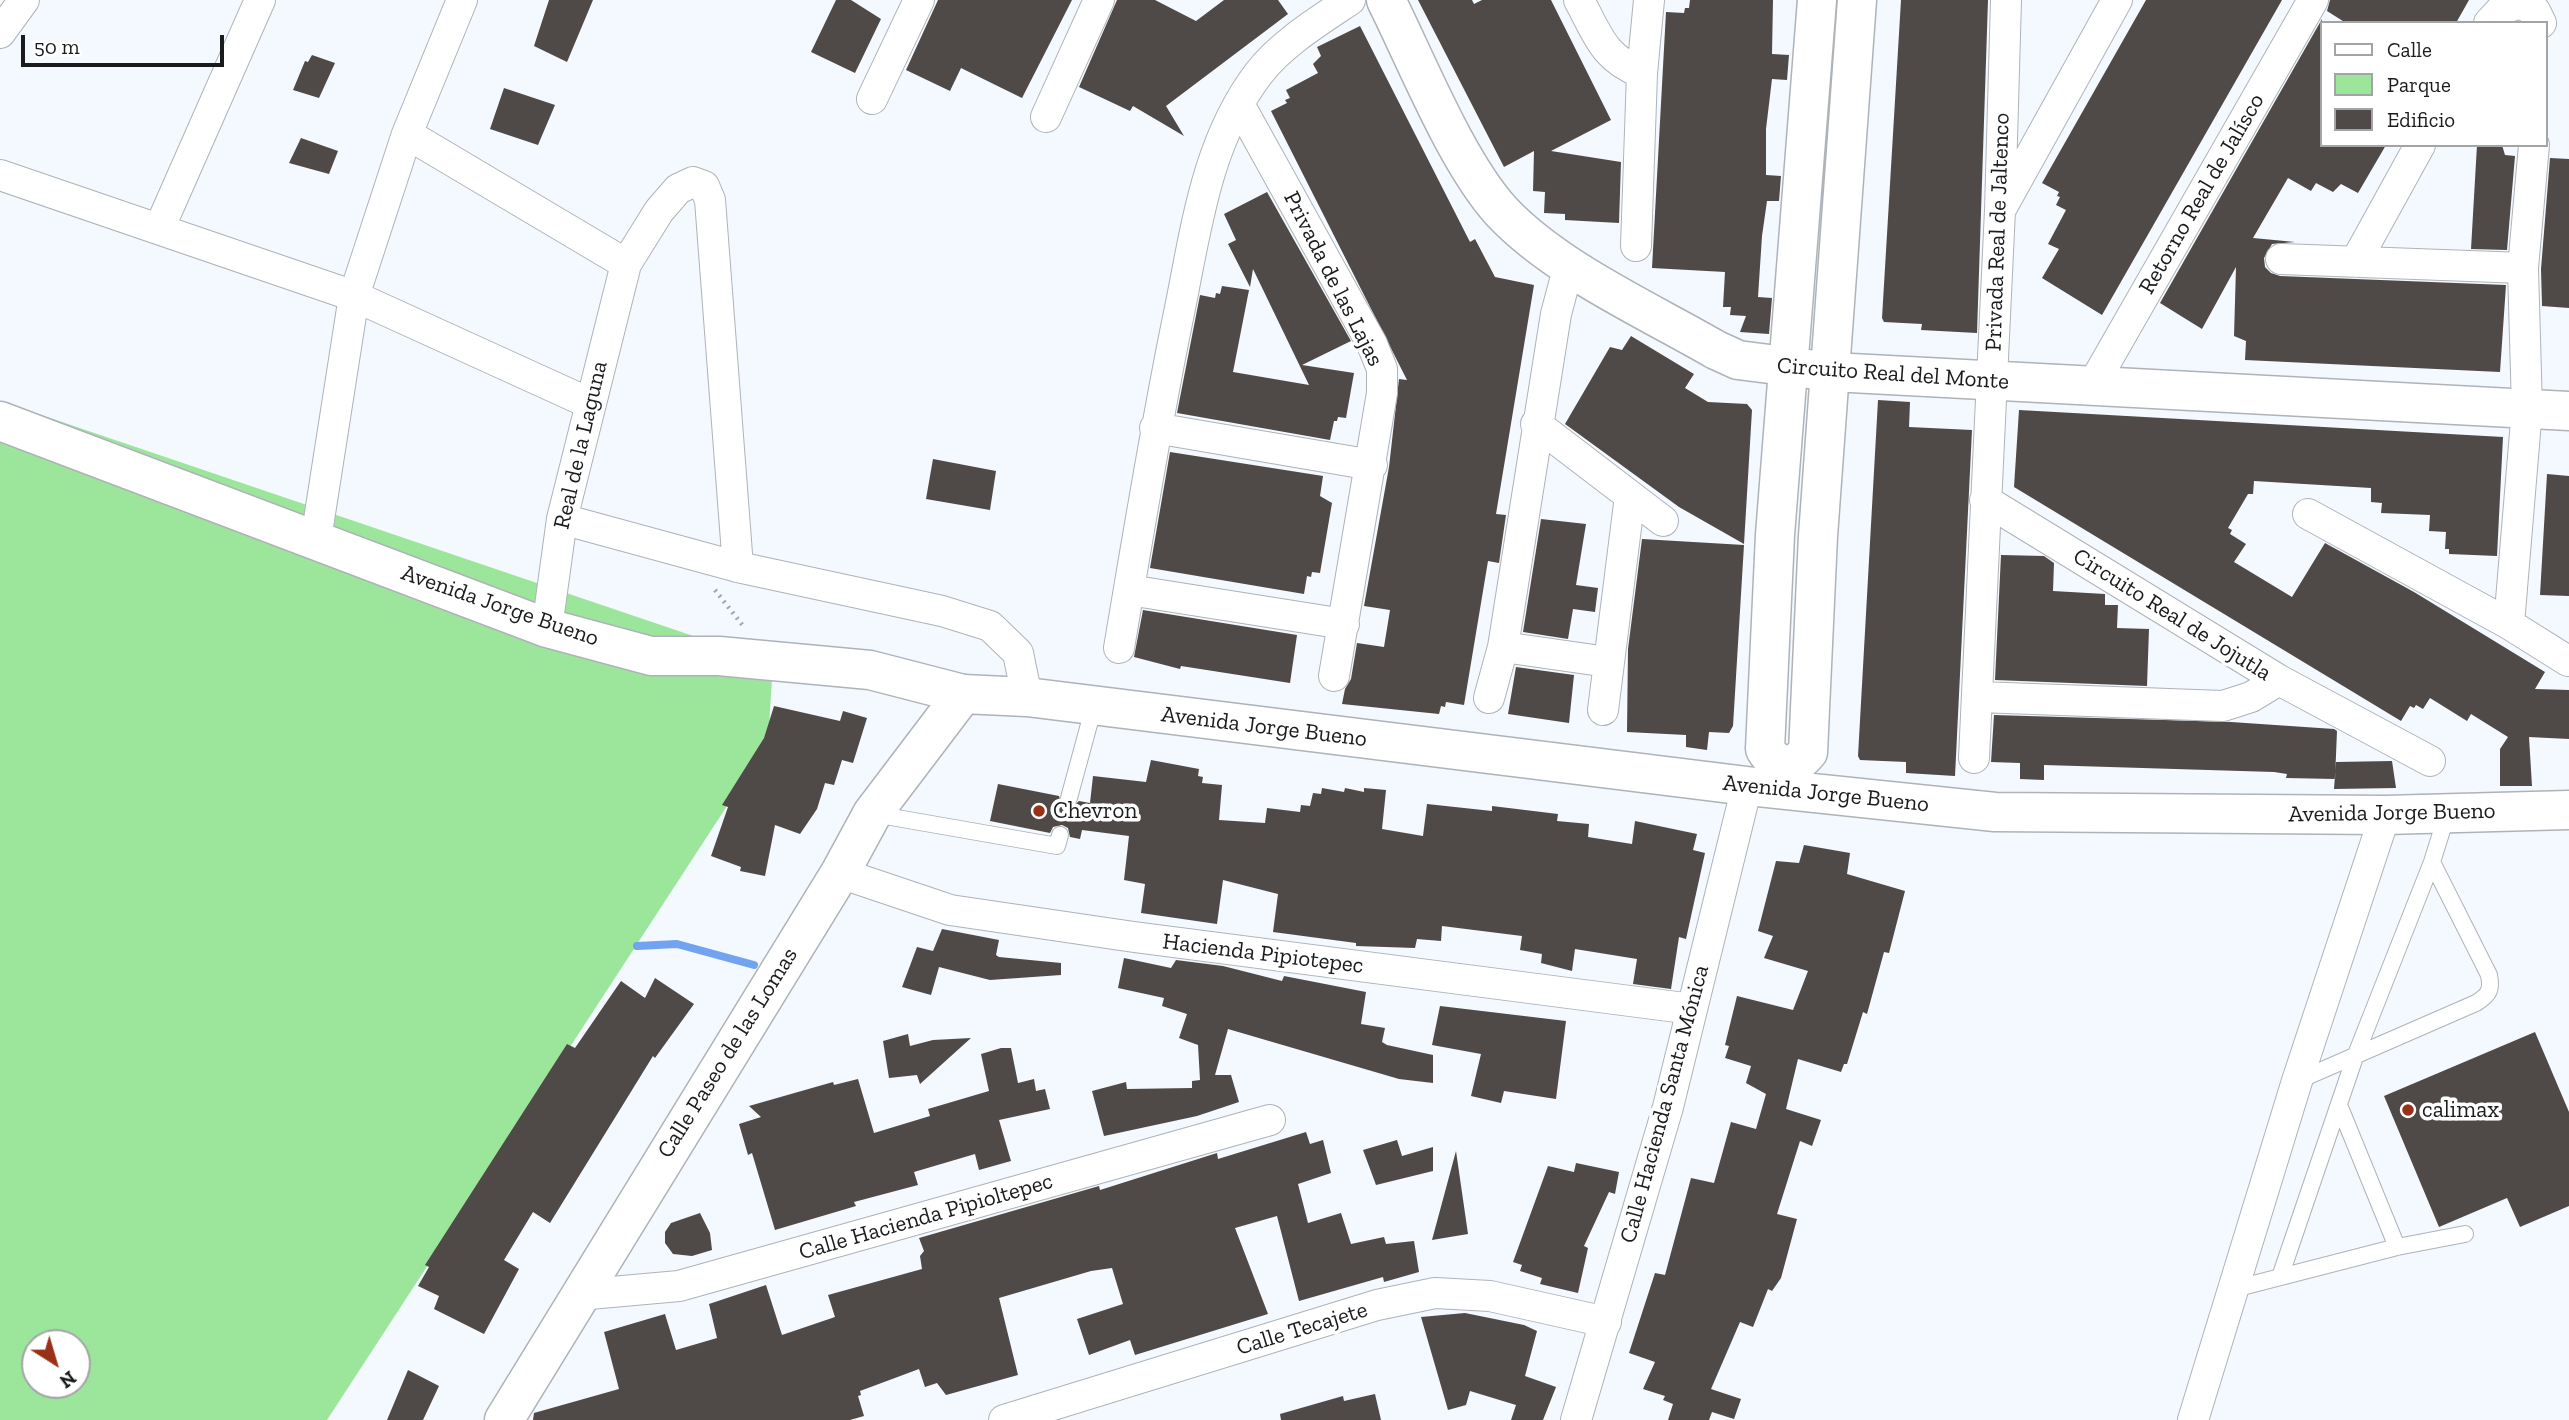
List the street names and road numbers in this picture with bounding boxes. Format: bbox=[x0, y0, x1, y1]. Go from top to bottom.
street label: Retorno Real de Jalísco bbox=[2133, 89, 2271, 299]
street label: Privada Real de Jaltenco bbox=[1980, 112, 2016, 352]
street label: Privada de las Lajas bbox=[1277, 187, 1389, 371]
street label: Circuito Real del Monte bbox=[1776, 352, 2010, 396]
street label: Real de la Laguna bbox=[548, 358, 614, 532]
street label: Circuito Real de Jojutla bbox=[2068, 543, 2276, 687]
street label: Avenida Jorge Bueno bbox=[398, 559, 602, 653]
street label: Avenida Jorge Bueno bbox=[1160, 701, 1368, 753]
street label: Avenida Jorge Bueno bbox=[1722, 769, 1930, 819]
street label: Avenida Jorge Bueno bbox=[2288, 797, 2496, 829]
street label: Hacienda Pipiotepec bbox=[1161, 928, 1365, 980]
street label: Calle Paseo de las Lomas bbox=[652, 943, 804, 1163]
street label: Calle Hacienda Santa Mónica bbox=[1615, 962, 1715, 1246]
street label: Calle Hacienda Pipioltepec bbox=[796, 1168, 1056, 1266]
street label: Calle Tecajete bbox=[1233, 1296, 1371, 1362]

